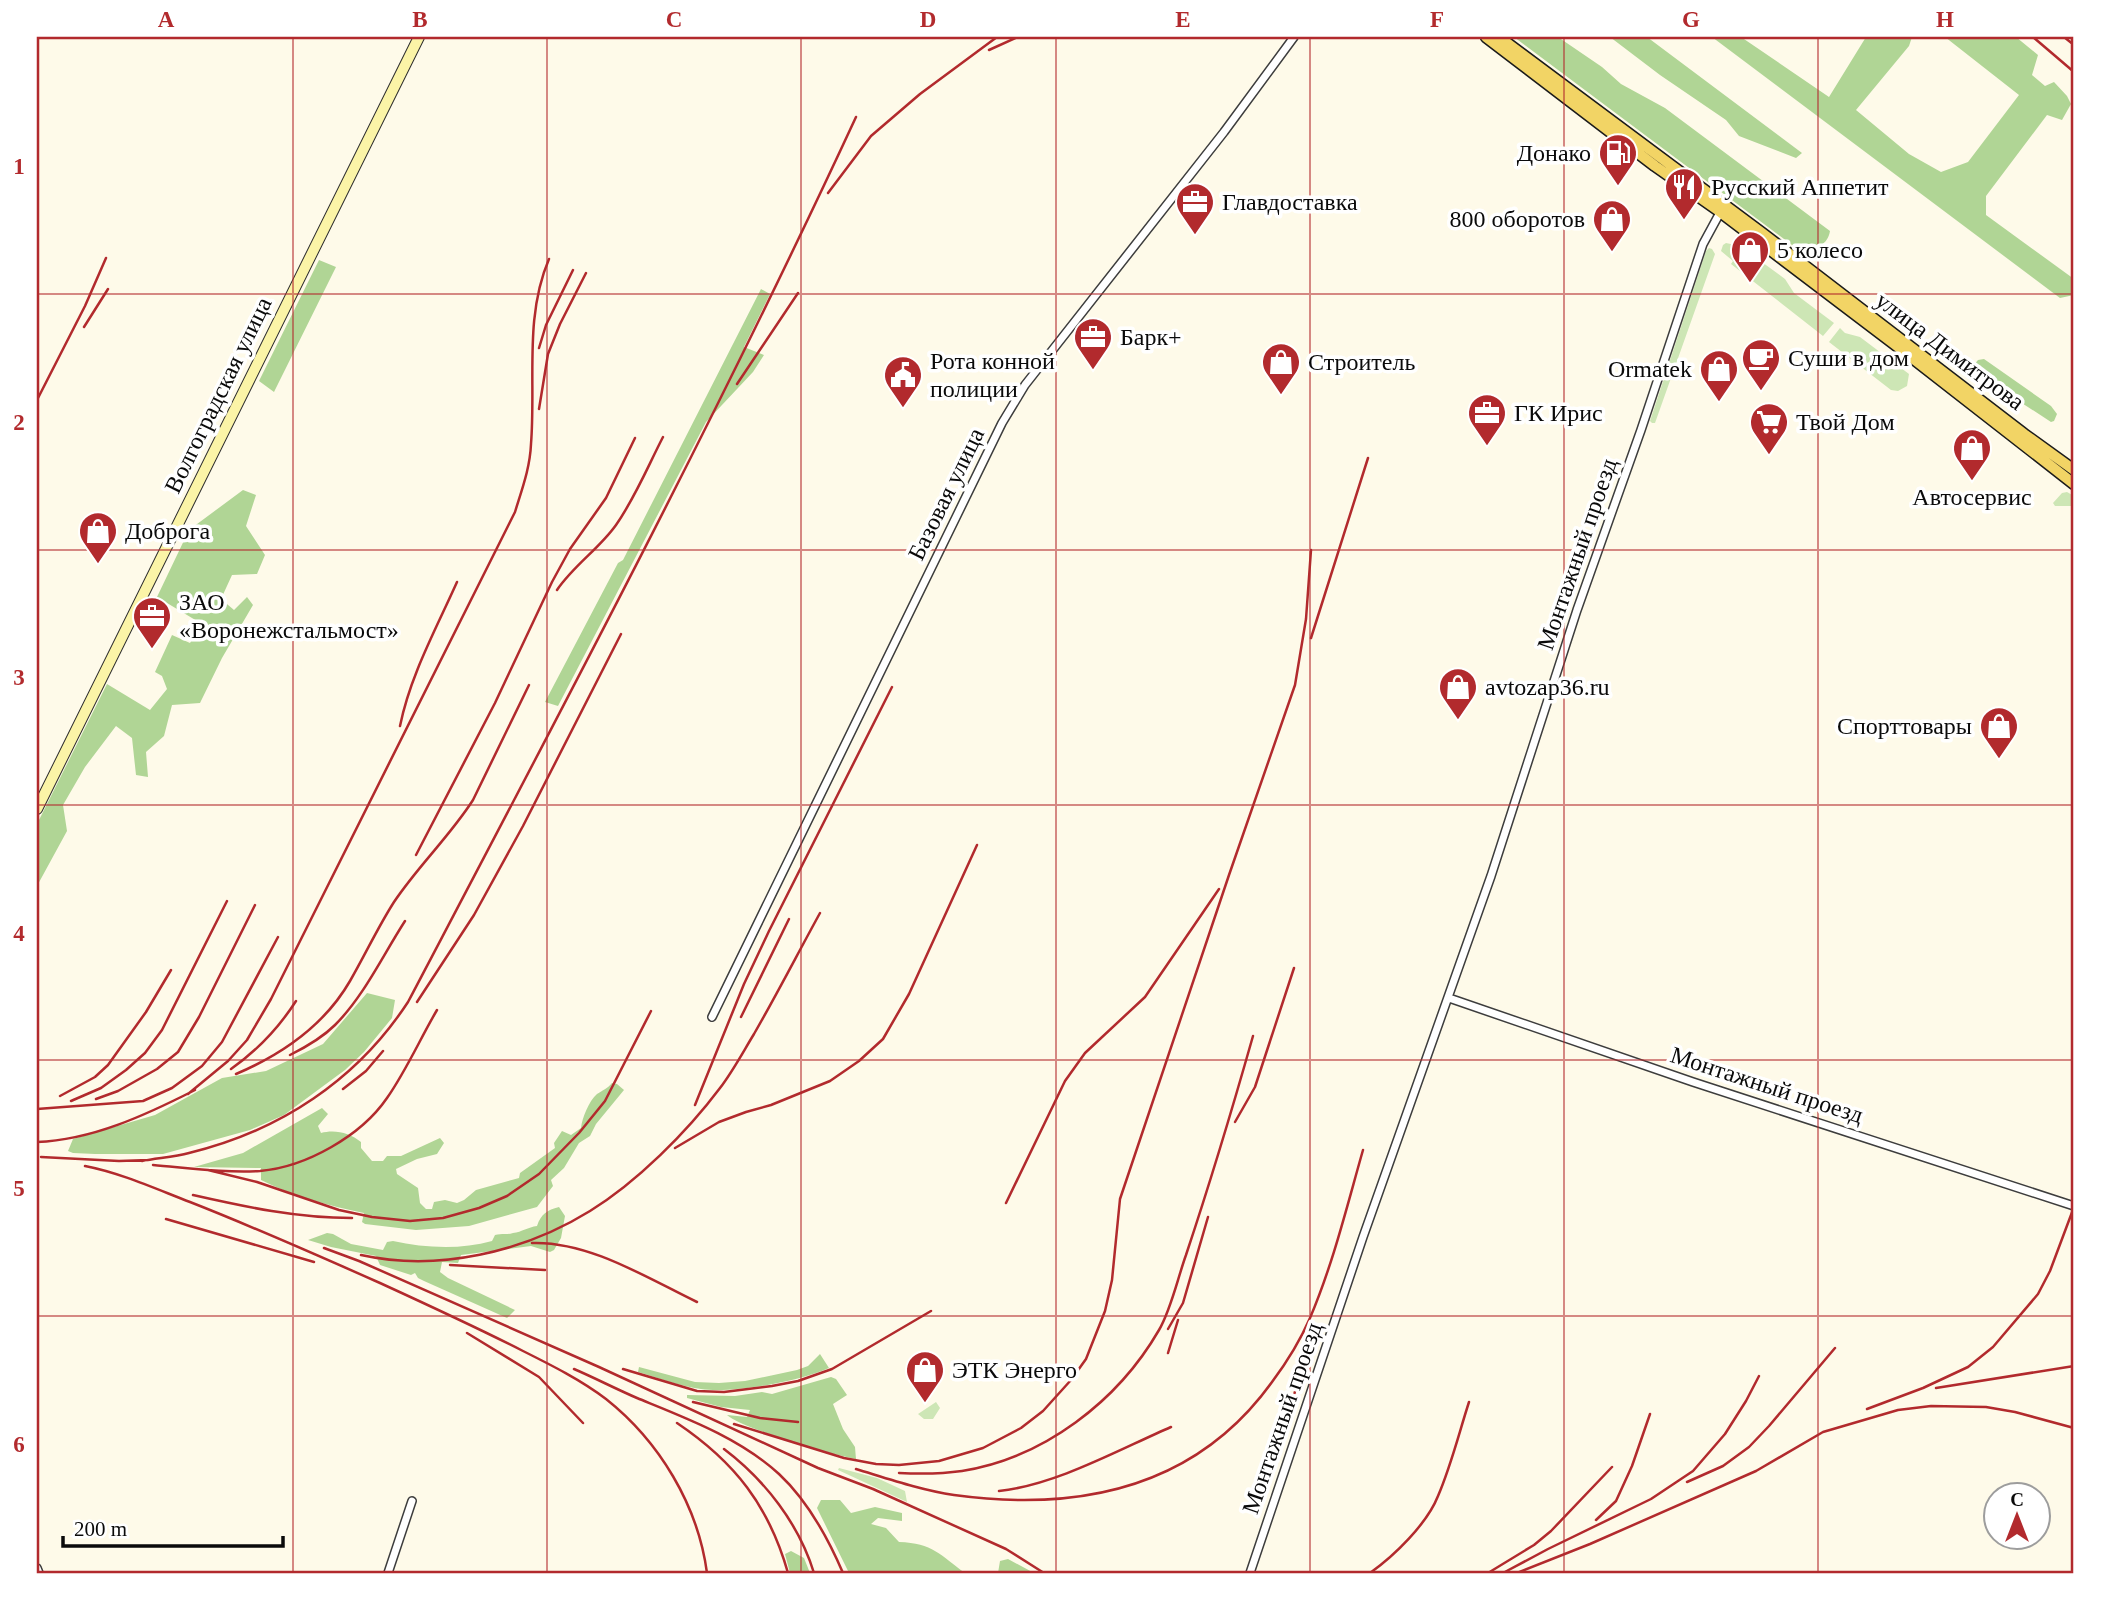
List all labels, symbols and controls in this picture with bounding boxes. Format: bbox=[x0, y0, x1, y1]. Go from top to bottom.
text: A bbox=[158, 7, 175, 32]
text: B bbox=[412, 7, 428, 32]
text: C bbox=[666, 7, 682, 32]
text: D bbox=[920, 7, 936, 32]
text: E bbox=[1175, 7, 1191, 32]
text: F bbox=[1430, 7, 1444, 32]
text: G bbox=[1682, 7, 1700, 32]
text: H bbox=[1936, 7, 1954, 32]
fuel station icon: Донако bbox=[1597, 132, 1639, 187]
place label: Донако bbox=[1517, 140, 1591, 166]
text: 1 bbox=[13, 154, 25, 179]
restaurant icon: Русский Аппетит bbox=[1663, 166, 1705, 221]
place label: Русский Аппетит bbox=[1711, 174, 1889, 200]
office icon: Главдоставка bbox=[1174, 181, 1216, 236]
place label: Главдоставка bbox=[1222, 189, 1358, 215]
shop icon: 800 оборотов bbox=[1591, 198, 1633, 253]
place label: 800 оборотов bbox=[1450, 206, 1585, 232]
shop icon: 5 колесо bbox=[1729, 229, 1771, 284]
place label: 5 колесо bbox=[1777, 237, 1863, 263]
street label: улица Димитрова bbox=[1871, 287, 2030, 415]
street label: Волгоградская улица bbox=[159, 293, 277, 497]
office icon: Барк+ bbox=[1072, 316, 1114, 371]
place label: Барк+ bbox=[1120, 324, 1182, 350]
cafe icon: Суши в дом bbox=[1740, 337, 1782, 392]
shop icon: Строитель bbox=[1260, 341, 1302, 396]
place label: Суши в дом bbox=[1788, 345, 1909, 371]
place label: Рота конной полиции bbox=[930, 348, 1055, 402]
shop icon: Ormatek bbox=[1698, 348, 1740, 403]
place label: Строитель bbox=[1308, 349, 1415, 375]
public building icon: Рота конной полиции bbox=[882, 354, 924, 409]
place label: Ormatek bbox=[1608, 356, 1692, 382]
office icon: ГК Ирис bbox=[1466, 392, 1508, 447]
place label: ГК Ирис bbox=[1514, 400, 1603, 426]
supermarket icon: Твой Дом bbox=[1748, 401, 1790, 456]
place label: Твой Дом bbox=[1796, 409, 1895, 435]
text: 2 bbox=[13, 410, 25, 435]
street label: Базовая улица bbox=[903, 423, 989, 564]
shop icon: Автосервис bbox=[1951, 427, 1993, 482]
street label: Монтажный проезд bbox=[1532, 455, 1622, 653]
place label: Автосервис bbox=[1912, 484, 2032, 510]
shop icon: Доброга bbox=[77, 510, 119, 565]
place label: Доброга bbox=[125, 518, 210, 544]
place label: ЗАО «Воронежстальмост» bbox=[179, 589, 399, 643]
office icon: ЗАО «Воронежстальмост» bbox=[131, 595, 173, 650]
text: 3 bbox=[13, 665, 25, 690]
shop icon: avtozap36.ru bbox=[1437, 666, 1479, 721]
place label: avtozap36.ru bbox=[1485, 674, 1610, 700]
shop icon: Спорттовары bbox=[1978, 705, 2020, 760]
place label: Спорттовары bbox=[1837, 713, 1972, 739]
text: 4 bbox=[13, 921, 25, 946]
street label: Монтажный проезд bbox=[1668, 1042, 1866, 1128]
text: 5 bbox=[13, 1176, 25, 1201]
street label: Монтажный проезд bbox=[1237, 1319, 1327, 1517]
shop icon: ЭТК Энерго bbox=[904, 1349, 946, 1404]
place label: ЭТК Энерго bbox=[952, 1357, 1077, 1383]
text: 6 bbox=[13, 1432, 25, 1457]
north arrow bbox=[1982, 1480, 2052, 1550]
text: С bbox=[2010, 1489, 2024, 1510]
scale bar bbox=[63, 1505, 284, 1549]
text: 200 m bbox=[74, 1517, 127, 1541]

